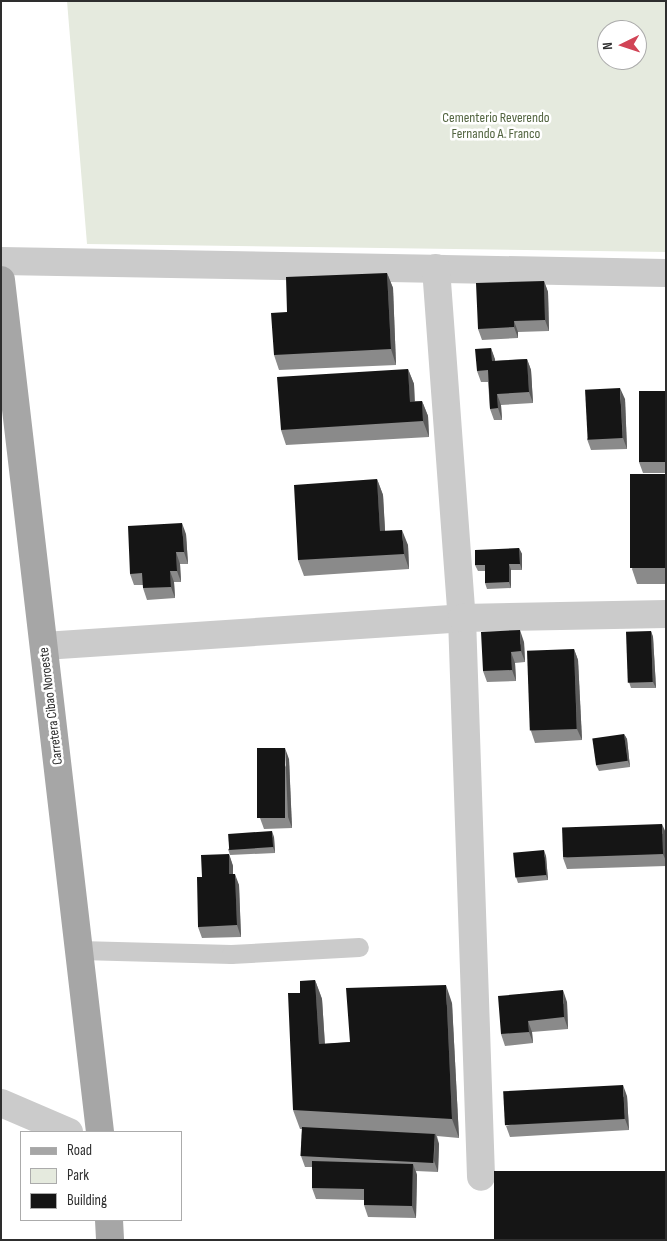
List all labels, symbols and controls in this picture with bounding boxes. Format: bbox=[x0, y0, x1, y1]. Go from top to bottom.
north arrow bbox=[597, 20, 647, 70]
text: N bbox=[599, 42, 616, 50]
park label: Cementerio Reverendo Fernando A. Franco bbox=[442, 110, 550, 142]
street label: Carretera Cibao Noroeste bbox=[35, 646, 67, 766]
legend bbox=[20, 1131, 182, 1221]
text: Road bbox=[67, 1141, 92, 1160]
text: Park bbox=[67, 1166, 89, 1185]
text: Building bbox=[67, 1191, 107, 1210]

